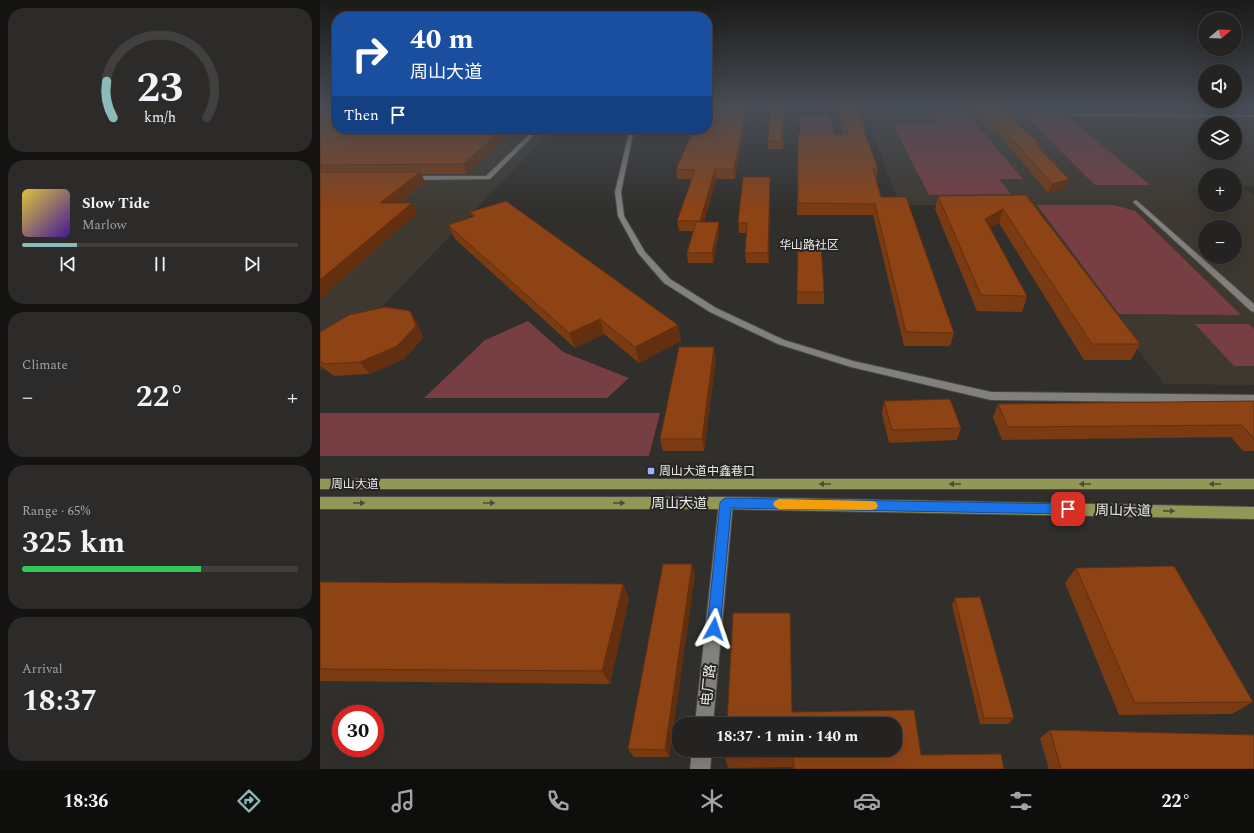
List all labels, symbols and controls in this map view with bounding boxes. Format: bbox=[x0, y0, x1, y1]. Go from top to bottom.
north arrow bbox=[1198, 12, 1242, 56]
map controls bbox=[1198, 12, 1242, 264]
text: 40 m bbox=[410, 18, 474, 61]
icon: right bbox=[344, 28, 396, 80]
text: 23 bbox=[137, 57, 183, 120]
text: 周山大道 bbox=[410, 59, 482, 86]
button: sound bbox=[1198, 64, 1242, 108]
text: Then bbox=[344, 104, 379, 127]
icon: arrive bbox=[387, 104, 409, 126]
text: km/h bbox=[144, 107, 176, 129]
button: layers bbox=[1198, 116, 1242, 160]
button: + bbox=[1198, 168, 1242, 212]
text: Slow Tide bbox=[82, 192, 150, 215]
text: Marlow bbox=[82, 215, 127, 235]
button: − bbox=[1198, 220, 1242, 264]
district label: 华山路社区 bbox=[779, 236, 839, 255]
icon: previous bbox=[57, 253, 79, 275]
icon: pause bbox=[149, 253, 171, 275]
icon: next bbox=[241, 253, 263, 275]
text: Climate bbox=[22, 355, 68, 375]
text: 22° bbox=[136, 374, 184, 420]
text: − bbox=[22, 381, 33, 414]
text: + bbox=[287, 381, 298, 414]
place label: 周山大道中鑫巷口 bbox=[659, 462, 755, 481]
marker: 周山大道中鑫巷口 bbox=[646, 466, 656, 476]
street label: 周山大道 bbox=[331, 475, 379, 494]
one-way arrow bbox=[818, 481, 831, 487]
one-way arrow bbox=[948, 481, 961, 487]
one-way arrow bbox=[1078, 481, 1091, 487]
one-way arrow bbox=[1208, 481, 1221, 487]
pin bbox=[1051, 492, 1085, 526]
street label: 周山大道 bbox=[651, 493, 707, 514]
icon: arrive bbox=[1057, 498, 1079, 520]
one-way arrow bbox=[353, 500, 366, 506]
one-way arrow bbox=[483, 500, 496, 506]
one-way arrow bbox=[613, 500, 626, 506]
street label: 周山大道 bbox=[1095, 500, 1151, 521]
text: Range · 65% bbox=[22, 501, 90, 521]
one-way arrow bbox=[1163, 508, 1176, 514]
text: 325 km bbox=[22, 520, 125, 566]
position arrow bbox=[693, 608, 735, 650]
text: Arrival bbox=[22, 659, 63, 679]
street label: 电厂路 bbox=[696, 663, 721, 707]
text: 18:37 bbox=[22, 678, 97, 724]
speed limit sign: 30 bbox=[332, 705, 384, 757]
text: 18:37 · 1 min · 140 m bbox=[716, 725, 858, 748]
icon: directions bbox=[235, 787, 263, 815]
icon: music bbox=[389, 787, 417, 815]
icon: phone bbox=[544, 787, 572, 815]
icon: climate bbox=[698, 787, 726, 815]
icon: car bbox=[853, 787, 881, 815]
icon: filters bbox=[1007, 787, 1035, 815]
text: 18:36 bbox=[63, 788, 108, 815]
text: 22° bbox=[1162, 788, 1191, 815]

